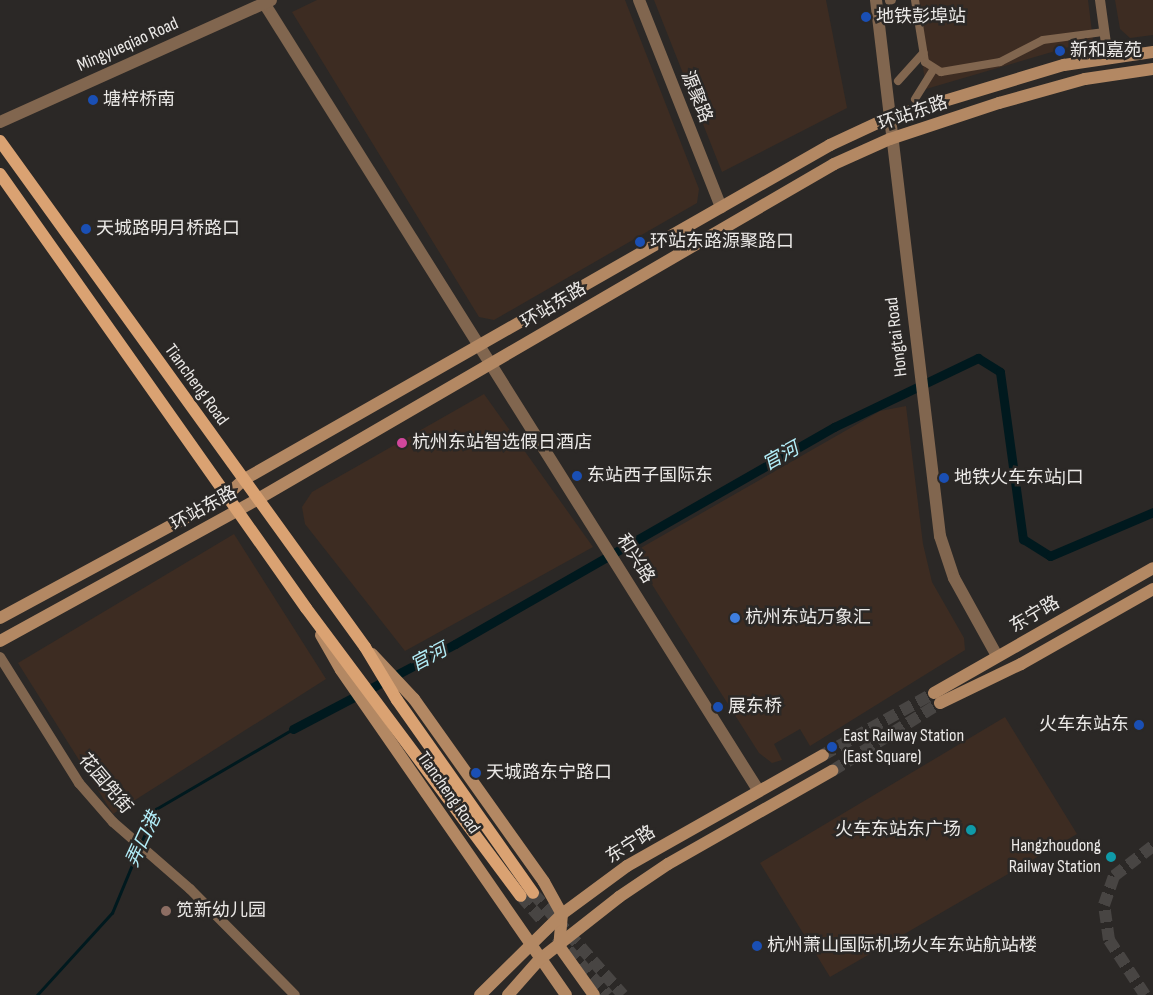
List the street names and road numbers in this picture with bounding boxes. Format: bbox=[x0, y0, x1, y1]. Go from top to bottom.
street label: Mingyueqiao Road bbox=[74, 13, 182, 77]
street label: 源聚路 bbox=[676, 68, 716, 126]
street label: 环站东路 bbox=[875, 92, 951, 136]
street label: 环站东路 bbox=[518, 278, 590, 334]
street label: Hongtai Road bbox=[881, 296, 913, 378]
street label: Tiancheng Road bbox=[159, 340, 233, 430]
street label: 环站东路 bbox=[167, 482, 241, 536]
street label: 和兴路 bbox=[612, 530, 658, 588]
street label: 东宁路 bbox=[1006, 592, 1064, 638]
street label: Tiancheng Road bbox=[412, 748, 484, 838]
street label: 花园兜街 bbox=[74, 749, 136, 819]
street label: 东宁路 bbox=[602, 822, 660, 868]

